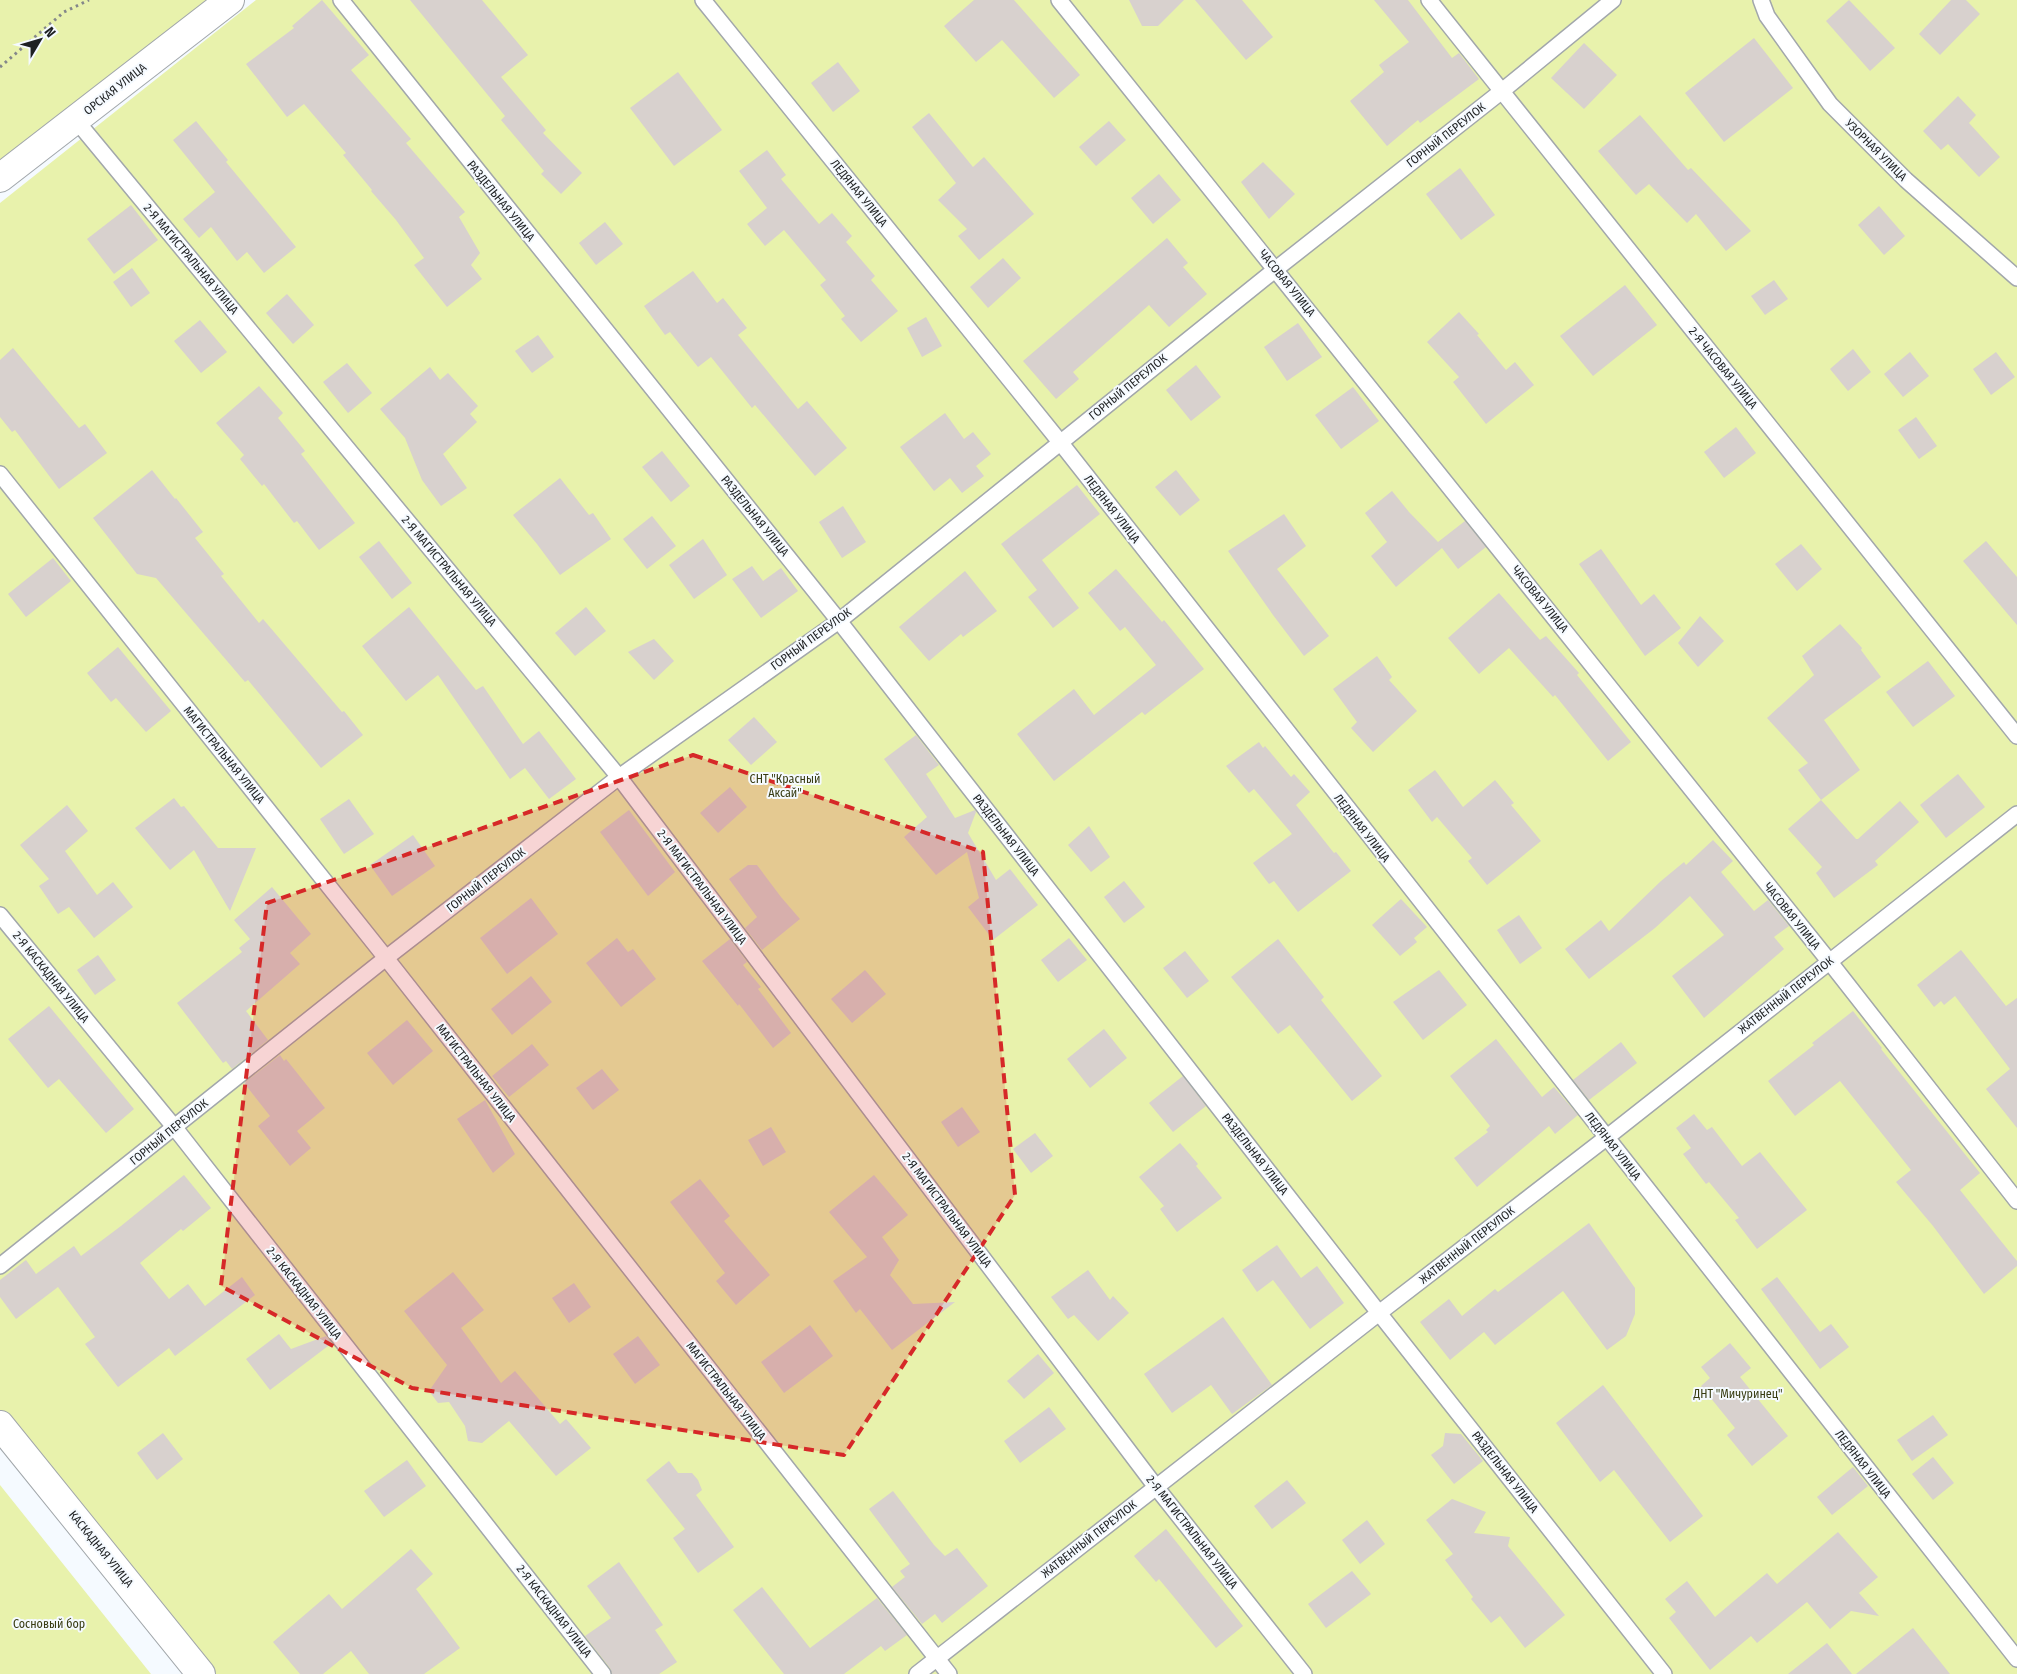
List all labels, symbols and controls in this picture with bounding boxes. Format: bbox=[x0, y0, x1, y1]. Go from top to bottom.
north arrow bbox=[15, 15, 65, 65]
text: N bbox=[41, 24, 59, 41]
street label: ОРСКАЯ УЛИЦА bbox=[81, 60, 150, 118]
street label: ГОРНЫЙ ПЕРЕУЛОК bbox=[1403, 99, 1489, 170]
street label: УЗОРНАЯ УЛИЦА bbox=[1842, 116, 1910, 184]
street label: ЛЕДЯНАЯ УЛИЦА bbox=[828, 157, 891, 230]
street label: РАЗДЕЛЬНАЯ УЛИЦА bbox=[464, 158, 538, 245]
street label: 2-Я МАГИСТРАЛЬНАЯ УЛИЦА bbox=[141, 201, 242, 318]
street label: ЧАСОВАЯ УЛИЦА bbox=[1256, 247, 1319, 320]
street label: 2-Я ЧАСОВАЯ УЛИЦА bbox=[1686, 324, 1761, 412]
street label: ГОРНЫЙ ПЕРЕУЛОК bbox=[1086, 350, 1170, 423]
street label: ЛЕДЯНАЯ УЛИЦА bbox=[1081, 472, 1143, 546]
street label: РАЗДЕЛЬНАЯ УЛИЦА bbox=[718, 473, 792, 560]
street label: 2-Я МАГИСТРАЛЬНАЯ УЛИЦА bbox=[399, 513, 500, 630]
street label: ЧАСОВАЯ УЛИЦА bbox=[1509, 563, 1572, 636]
street label: ГОРНЫЙ ПЕРЕУЛОК bbox=[767, 604, 855, 673]
street label: МАГИСТРАЛЬНАЯ УЛИЦА bbox=[181, 704, 268, 807]
park label: СНТ "Красный Аксай" bbox=[750, 772, 820, 800]
street label: РАЗДЕЛЬНАЯ УЛИЦА bbox=[970, 791, 1043, 879]
street label: ЛЕДЯНАЯ УЛИЦА bbox=[1331, 791, 1393, 865]
street label: 2-Я МАГИСТРАЛЬНАЯ УЛИЦА bbox=[654, 827, 750, 948]
street label: ГОРНЫЙ ПЕРЕУЛОК bbox=[443, 844, 529, 915]
street label: ЧАСОВАЯ УЛИЦА bbox=[1761, 880, 1824, 953]
street label: 2-Я КАСКАДНАЯ УЛИЦА bbox=[10, 928, 93, 1026]
street label: ЖАТВЕННЫЙ ПЕРЕУЛОК bbox=[1735, 952, 1837, 1037]
street label: МАГИСТРАЛЬНАЯ УЛИЦА bbox=[433, 1021, 519, 1125]
street label: ГОРНЫЙ ПЕРЕУЛОК bbox=[127, 1095, 211, 1168]
street label: ЛЕДЯНАЯ УЛИЦА bbox=[1582, 1109, 1644, 1183]
street label: РАЗДЕЛЬНАЯ УЛИЦА bbox=[1219, 1110, 1292, 1198]
street label: 2-Я МАГИСТРАЛЬНАЯ УЛИЦА bbox=[899, 1150, 995, 1271]
street label: ЖАТВЕННЫЙ ПЕРЕУЛОК bbox=[1416, 1202, 1518, 1287]
street label: 2-Я КАСКАДНАЯ УЛИЦА bbox=[264, 1244, 345, 1343]
street label: МАГИСТРАЛЬНАЯ УЛИЦА bbox=[683, 1339, 769, 1443]
park label: ДНТ "Мичуринец" bbox=[1692, 1387, 1783, 1401]
street label: ЛЕДЯНАЯ УЛИЦА bbox=[1832, 1427, 1894, 1501]
street label: РАЗДЕЛЬНАЯ УЛИЦА bbox=[1469, 1428, 1542, 1516]
street label: 2-Я МАГИСТРАЛЬНАЯ УЛИЦА bbox=[1143, 1473, 1241, 1592]
street label: ЖАТВЕННЫЙ ПЕРЕУЛОК bbox=[1038, 1496, 1140, 1581]
street label: КАСКАДНАЯ УЛИЦА bbox=[66, 1508, 137, 1591]
street label: 2-Я КАСКАДНАЯ УЛИЦА bbox=[514, 1562, 595, 1661]
park label: Сосновый бор bbox=[13, 1617, 85, 1631]

